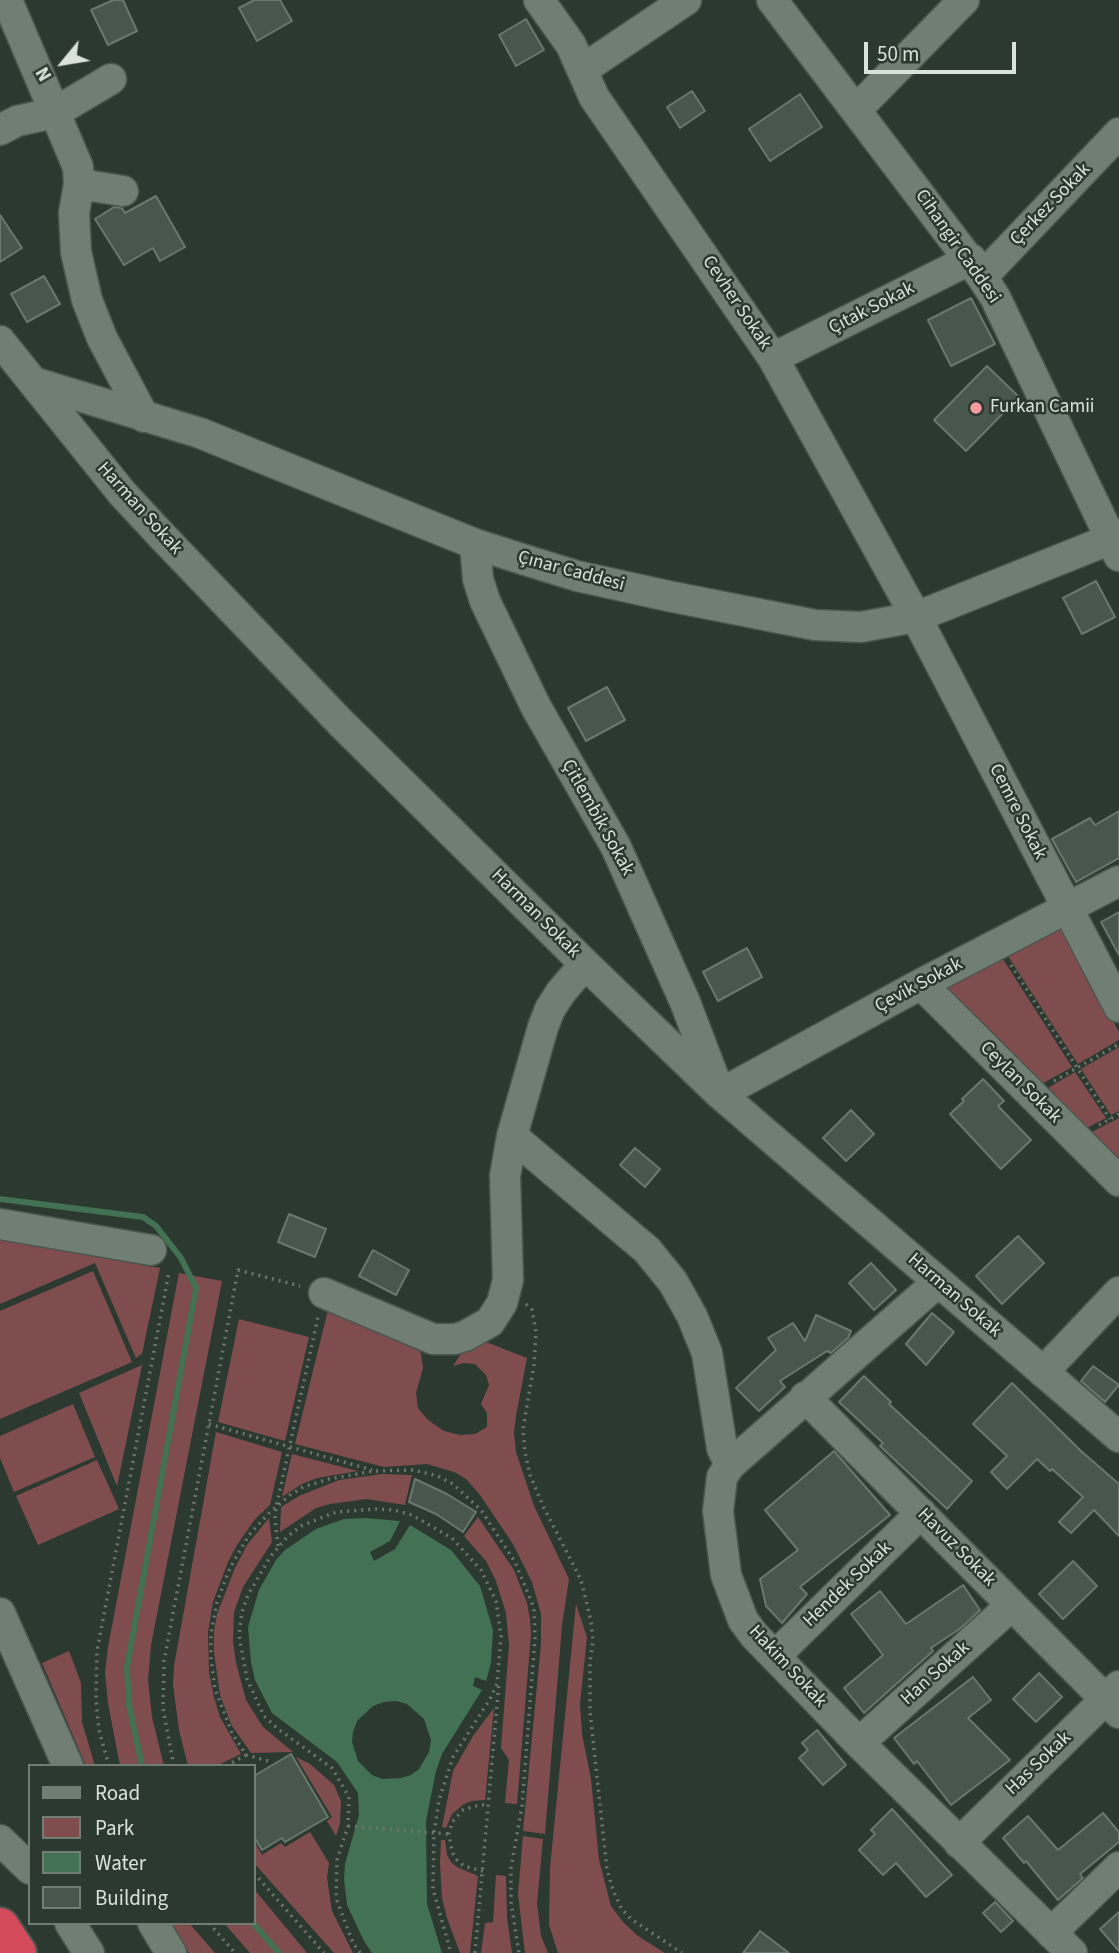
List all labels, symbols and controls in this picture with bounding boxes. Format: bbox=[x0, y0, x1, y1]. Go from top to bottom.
north arrow bbox=[28, 28, 98, 98]
scale bar bbox=[867, 28, 1019, 72]
text: 50 m bbox=[877, 39, 919, 69]
text: N bbox=[30, 62, 59, 86]
street label: Çerkez Sokak bbox=[1006, 159, 1096, 251]
street label: Cihangir Caddesi bbox=[909, 186, 1005, 308]
street label: Cevher Sokak bbox=[696, 252, 776, 354]
street label: Çıtak Sokak bbox=[825, 278, 919, 340]
place label: Furkan Camii bbox=[990, 397, 1095, 419]
marker: Furkan Camii bbox=[968, 400, 984, 416]
street label: Harman Sokak bbox=[91, 458, 187, 560]
street label: Çınar Caddesi bbox=[515, 547, 627, 597]
street label: Çitlembik Sokak bbox=[556, 756, 638, 880]
street label: Cemre Sokak bbox=[983, 760, 1051, 864]
street label: Harman Sokak bbox=[486, 865, 584, 963]
street label: Çevik Sokak bbox=[871, 953, 967, 1019]
street label: Ceylan Sokak bbox=[974, 1037, 1066, 1129]
street label: Harman Sokak bbox=[902, 1249, 1006, 1343]
street label: Havuz Sokak bbox=[912, 1504, 1000, 1592]
street label: Hendek Sokak bbox=[799, 1537, 897, 1633]
street label: Hakim Sokak bbox=[743, 1621, 831, 1713]
street label: Han Sokak bbox=[897, 1637, 975, 1711]
street label: Has Sokak bbox=[1001, 1727, 1077, 1801]
legend bbox=[28, 1764, 256, 1925]
text: Road bbox=[95, 1778, 140, 1808]
text: Park bbox=[95, 1813, 134, 1843]
text: Water bbox=[95, 1848, 146, 1878]
text: Building bbox=[95, 1883, 168, 1913]

